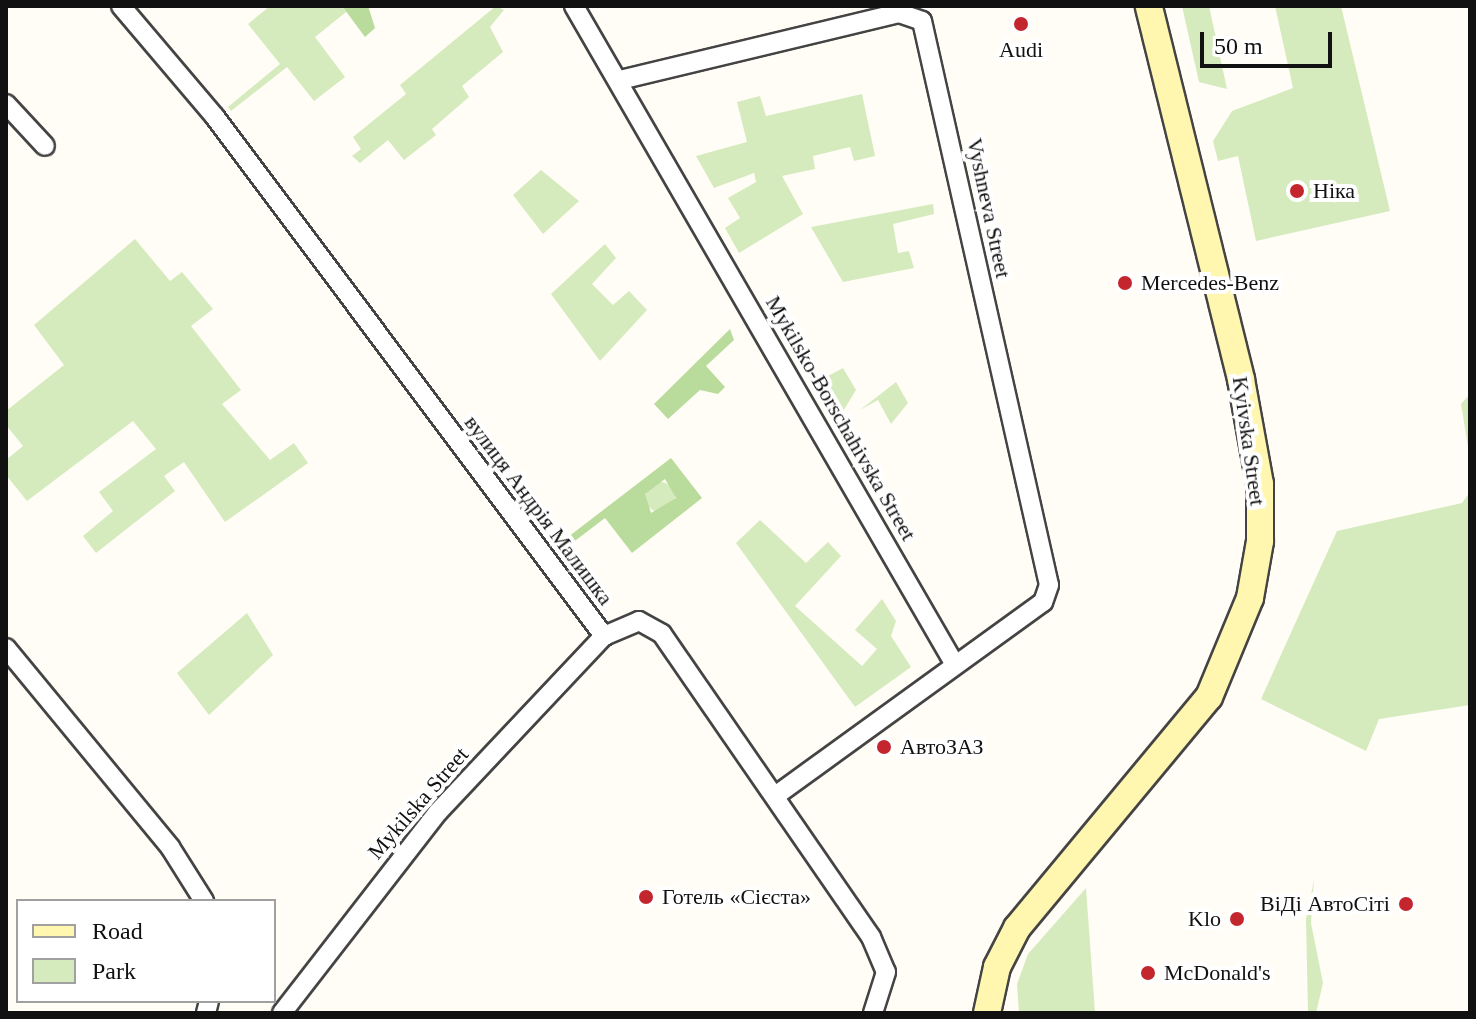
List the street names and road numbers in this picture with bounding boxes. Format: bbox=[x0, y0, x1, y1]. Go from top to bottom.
street label: Vyshneva Street bbox=[961, 136, 1017, 280]
street label: Mykilsko-Borschahivska Street bbox=[760, 291, 922, 545]
street label: Kyivska Street bbox=[1227, 375, 1271, 507]
street label: вулиця Андрія Малишка bbox=[459, 410, 619, 610]
street label: Mykilska Street bbox=[362, 742, 474, 864]

